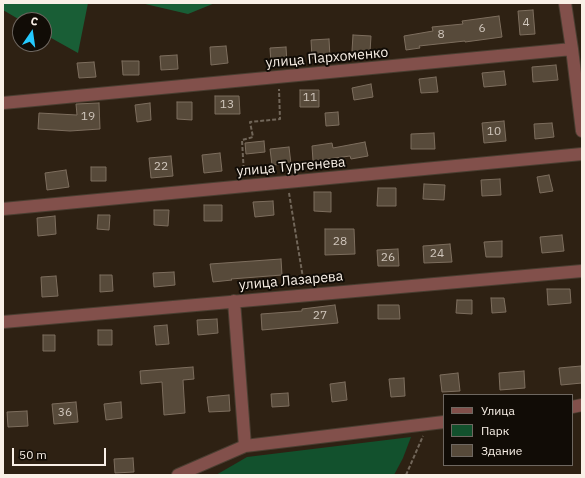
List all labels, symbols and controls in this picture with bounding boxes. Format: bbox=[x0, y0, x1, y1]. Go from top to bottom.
north arrow bbox=[12, 12, 52, 52]
text: С bbox=[29, 14, 40, 29]
house number: 4 bbox=[522, 16, 530, 30]
house number: 6 bbox=[478, 22, 486, 36]
house number: 8 bbox=[437, 28, 445, 42]
street label: улица Пархоменко bbox=[265, 44, 389, 72]
house number: 11 bbox=[303, 91, 317, 105]
house number: 13 bbox=[220, 98, 234, 112]
house number: 19 bbox=[81, 110, 95, 124]
house number: 10 bbox=[487, 125, 501, 139]
street label: улица Тургенева bbox=[236, 154, 346, 180]
house number: 22 bbox=[154, 160, 168, 174]
house number: 28 bbox=[333, 235, 347, 249]
house number: 24 bbox=[430, 247, 444, 261]
house number: 26 bbox=[381, 251, 395, 265]
street label: улица Лазарева bbox=[238, 268, 344, 294]
house number: 27 bbox=[313, 309, 327, 323]
legend bbox=[443, 394, 573, 466]
text: Улица bbox=[481, 403, 515, 418]
house number: 36 bbox=[58, 406, 72, 420]
text: Парк bbox=[481, 423, 509, 438]
scale bar bbox=[14, 440, 108, 466]
text: Здание bbox=[481, 443, 522, 458]
text: 50 m bbox=[19, 447, 47, 462]

